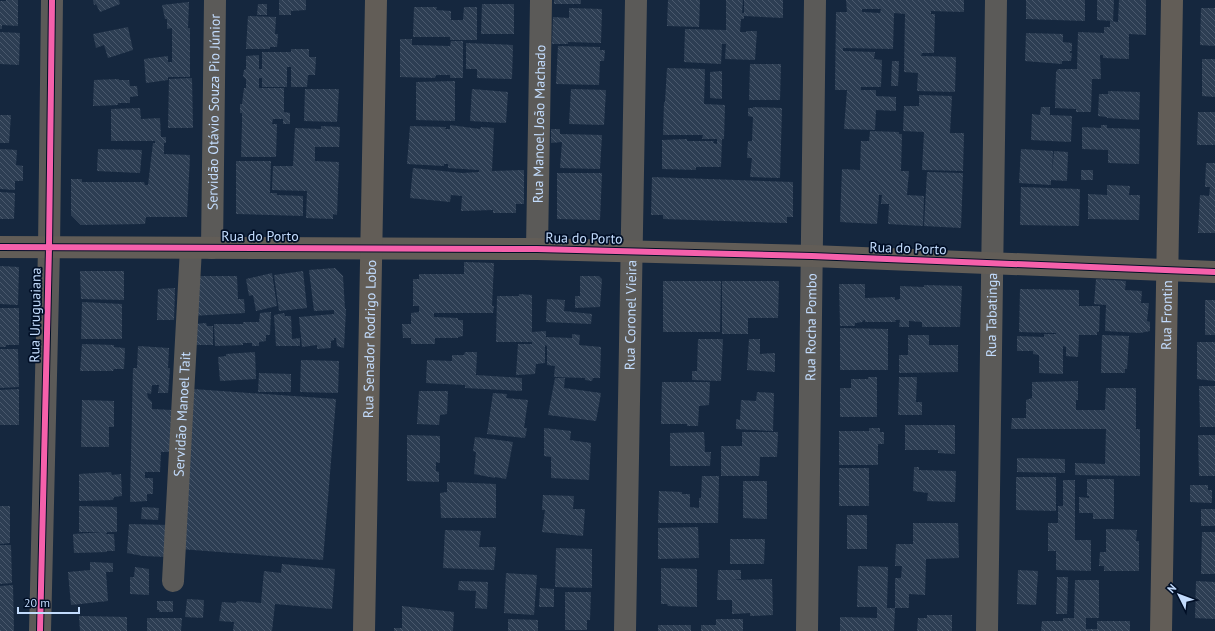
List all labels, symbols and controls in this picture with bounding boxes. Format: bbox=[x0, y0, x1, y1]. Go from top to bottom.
street label: Servidão Otávio Souza Pio Júnior bbox=[203, 14, 224, 210]
street label: Rua Manoel João Machado bbox=[529, 45, 549, 203]
street label: Rua do Porto bbox=[221, 227, 299, 245]
street label: Rua do Porto bbox=[545, 228, 623, 248]
street label: Rua do Porto bbox=[869, 238, 947, 258]
street label: Rua Senador Rodrigo Lobo bbox=[359, 260, 380, 418]
street label: Rua Coronel Vieira bbox=[621, 260, 640, 370]
street label: Rua Uruguaiana bbox=[25, 267, 45, 363]
street label: Rua Rocha Pombo bbox=[801, 273, 821, 381]
street label: Rua Tabatinga bbox=[982, 273, 1001, 357]
street label: Rua Frontin bbox=[1157, 280, 1176, 350]
street label: Servidão Manoel Tait bbox=[170, 351, 194, 477]
north arrow bbox=[1159, 575, 1199, 615]
text: N bbox=[1164, 581, 1179, 596]
scale bar bbox=[18, 589, 79, 615]
text: 20 m bbox=[24, 595, 50, 610]

